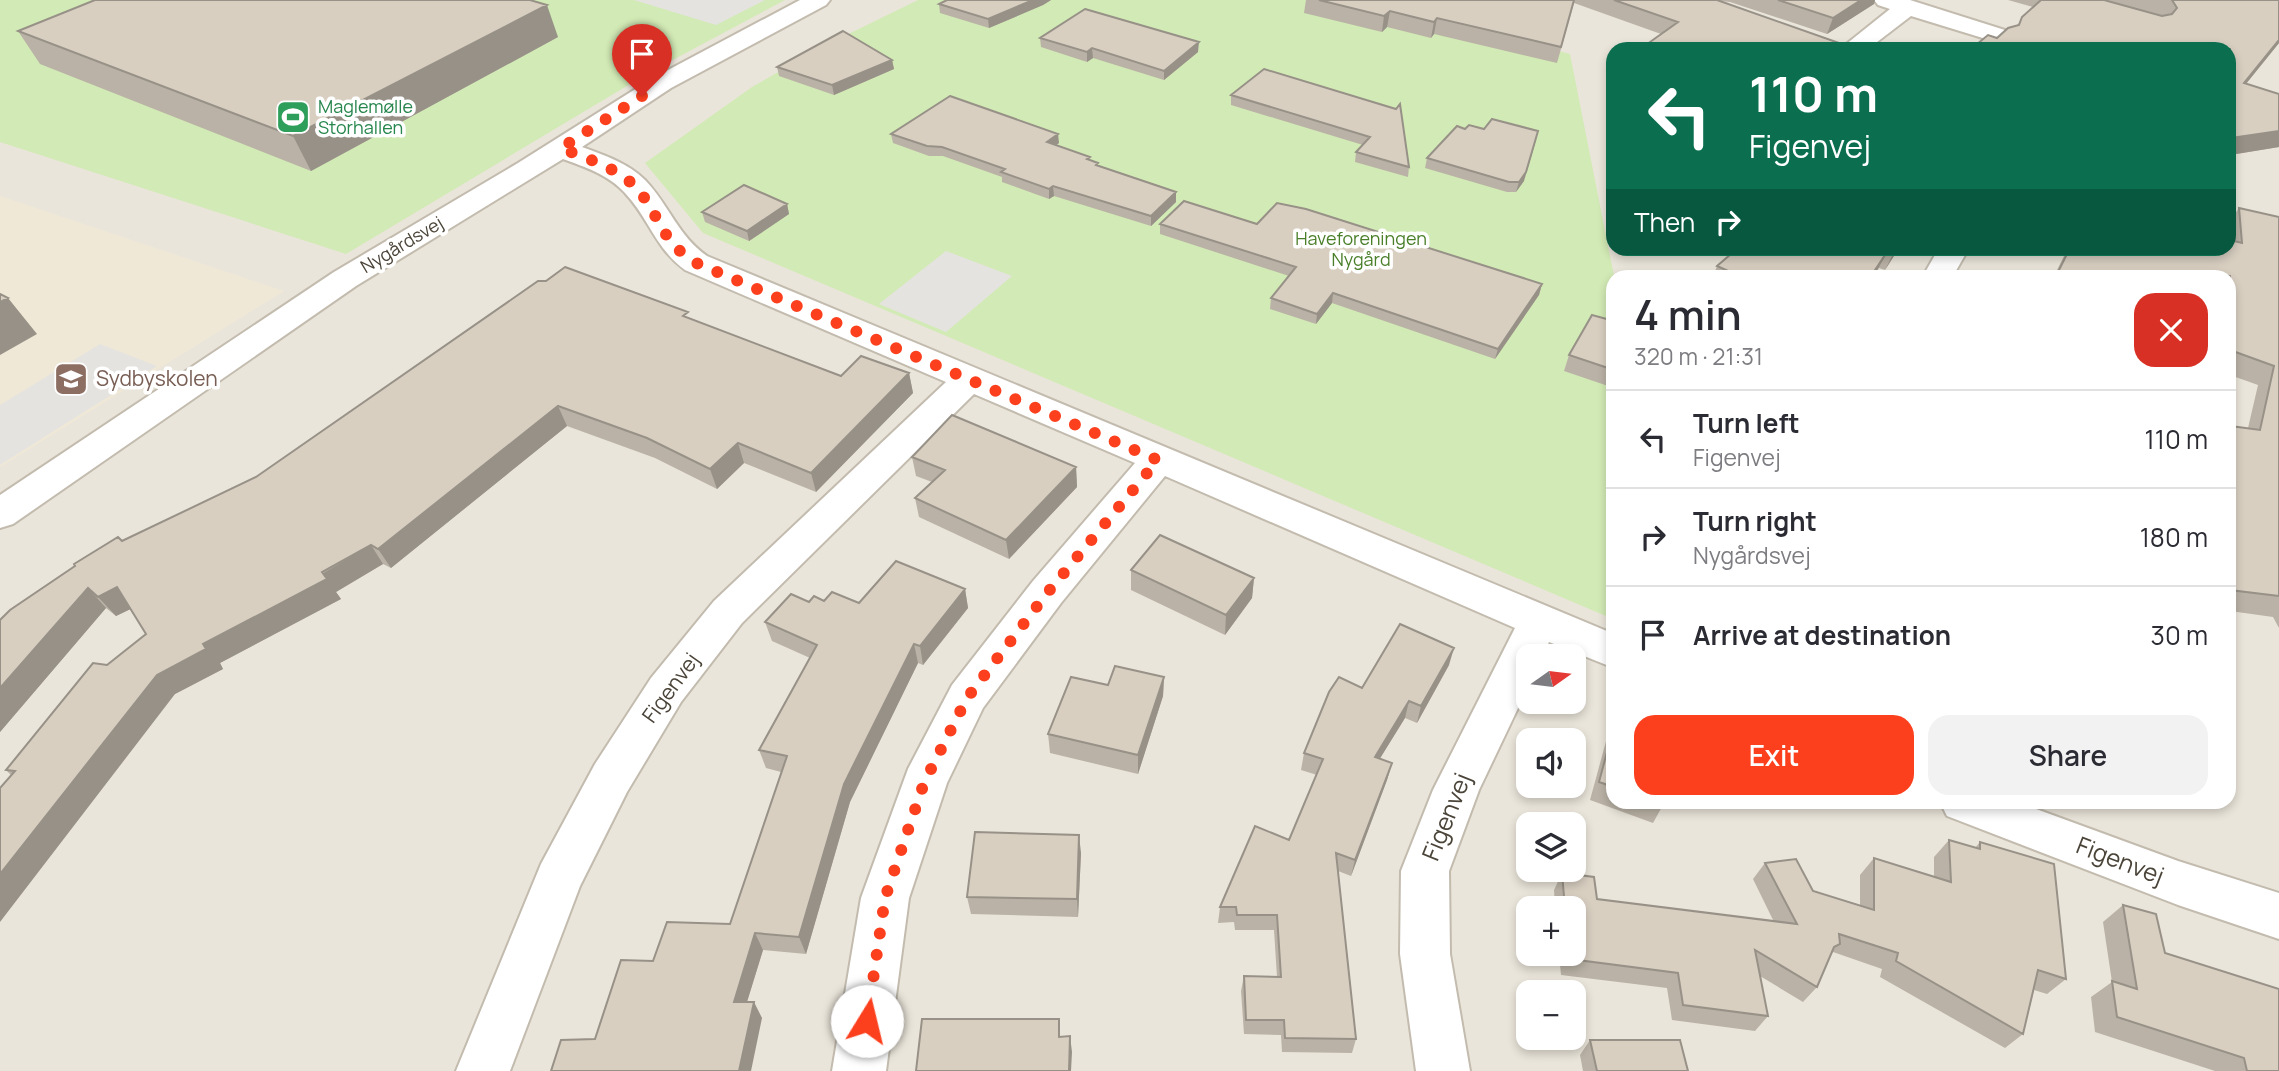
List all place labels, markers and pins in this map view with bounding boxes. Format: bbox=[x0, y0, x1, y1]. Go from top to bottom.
pin bbox=[612, 24, 672, 96]
place label: Maglemølle Storhallen bbox=[318, 94, 413, 139]
sports icon: Maglemølle Storhallen bbox=[274, 98, 312, 136]
school or university icon: Sydbyskolen bbox=[52, 360, 90, 398]
place label: Sydbyskolen bbox=[96, 364, 218, 392]

